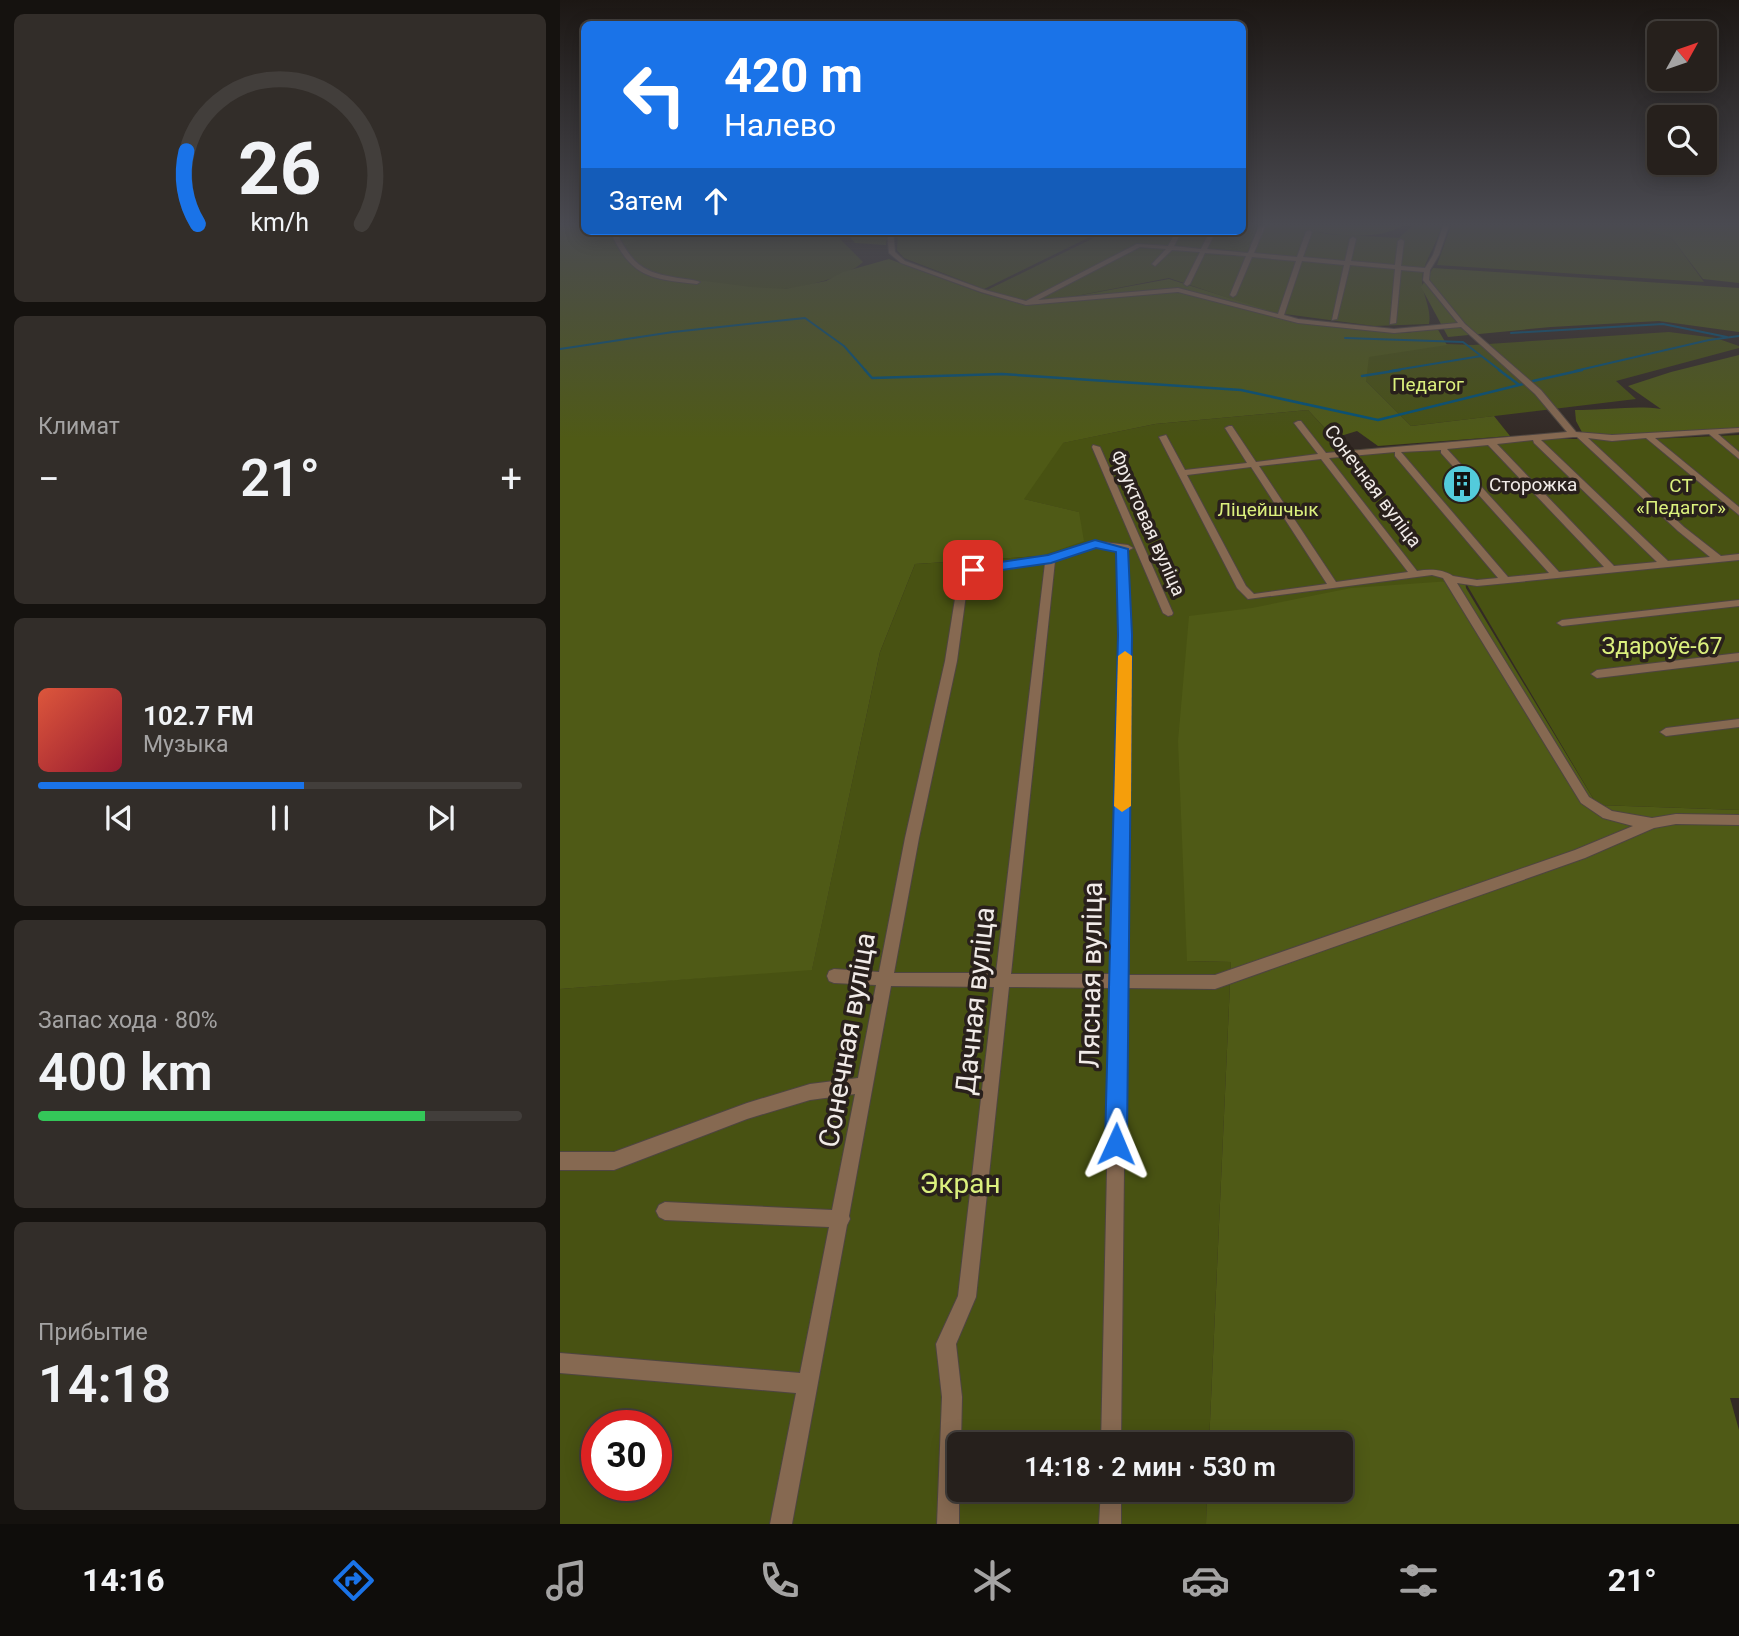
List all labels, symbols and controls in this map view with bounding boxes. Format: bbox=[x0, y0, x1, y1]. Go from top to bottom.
north arrow bbox=[1647, 21, 1717, 91]
map controls bbox=[1647, 21, 1717, 175]
text: 420 m bbox=[724, 47, 863, 104]
icon: left bbox=[609, 49, 700, 140]
button: search bbox=[1647, 105, 1717, 175]
text: Налево bbox=[724, 106, 836, 144]
text: 26 bbox=[238, 126, 322, 212]
icon: ahead bbox=[697, 182, 735, 220]
text: Затем bbox=[609, 186, 683, 216]
text: km/h bbox=[251, 208, 309, 237]
park label: Педагог bbox=[1392, 373, 1464, 396]
text: Климат bbox=[38, 413, 120, 440]
street label: Сонечная вуліца bbox=[1319, 420, 1427, 552]
street label: Фруктовая вуліца bbox=[1106, 447, 1190, 599]
text: 21° bbox=[240, 448, 320, 509]
text: − bbox=[38, 457, 60, 501]
text: + bbox=[500, 457, 522, 501]
building icon: Сторожка bbox=[1441, 463, 1483, 505]
place label: Сторожка bbox=[1489, 473, 1577, 496]
park label: СТ «Педагог» bbox=[1636, 474, 1726, 519]
park label: Ліцейшчык bbox=[1217, 498, 1319, 521]
pin bbox=[943, 540, 1003, 600]
icon: arrive bbox=[954, 551, 992, 589]
park label: Здароўе-67 bbox=[1601, 633, 1723, 660]
text: 102.7 FM bbox=[143, 701, 254, 731]
text: Музыка bbox=[143, 731, 228, 758]
icon: previous bbox=[100, 799, 138, 837]
icon: pause bbox=[261, 799, 299, 837]
icon: next bbox=[422, 799, 460, 837]
street label: Лясная вуліца bbox=[1073, 881, 1109, 1069]
street label: Дачная вуліца bbox=[949, 906, 1001, 1096]
street label: Сонечная вуліца bbox=[812, 930, 882, 1150]
text: Запас хода · 80% bbox=[38, 1007, 218, 1034]
text: 400 km bbox=[38, 1042, 213, 1103]
position arrow bbox=[1079, 1107, 1153, 1181]
park label: Экран bbox=[919, 1167, 1001, 1200]
text: Прибытие bbox=[38, 1319, 148, 1346]
text: 14:18 bbox=[38, 1354, 171, 1415]
speed limit sign: 30 bbox=[581, 1410, 672, 1501]
text: 14:18 · 2 мин · 530 m bbox=[1024, 1452, 1276, 1482]
icon: directions bbox=[329, 1556, 378, 1605]
icon: music bbox=[542, 1556, 591, 1605]
icon: phone bbox=[755, 1556, 804, 1605]
icon: climate bbox=[968, 1556, 1017, 1605]
icon: car bbox=[1181, 1556, 1230, 1605]
icon: filters bbox=[1394, 1556, 1443, 1605]
text: 14:16 bbox=[82, 1561, 165, 1599]
text: 21° bbox=[1608, 1561, 1657, 1599]

